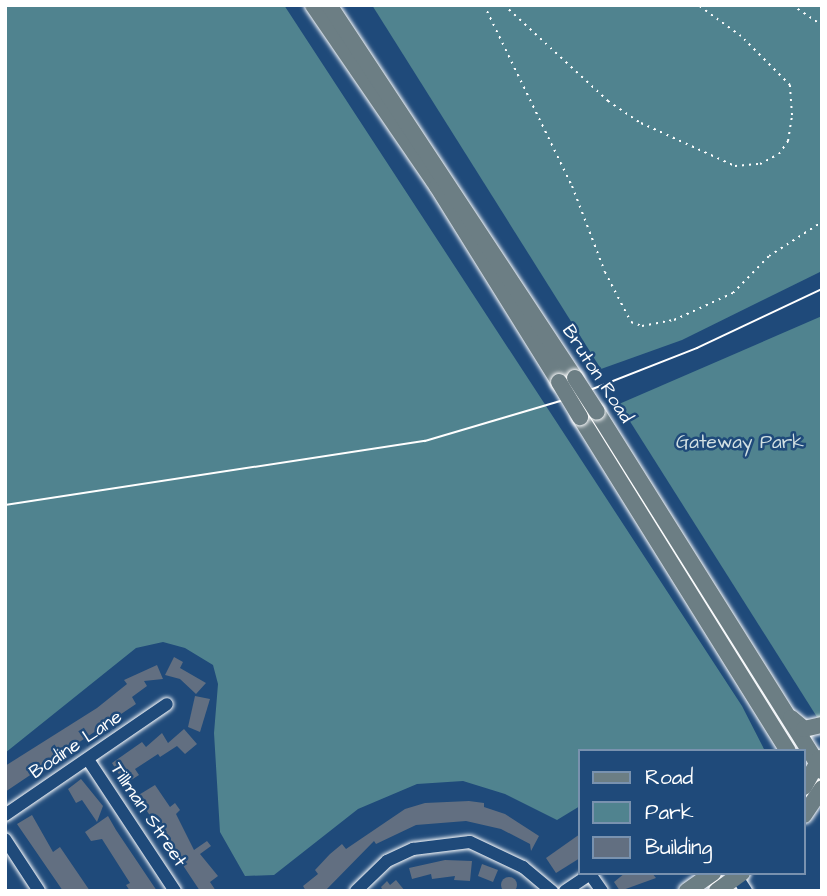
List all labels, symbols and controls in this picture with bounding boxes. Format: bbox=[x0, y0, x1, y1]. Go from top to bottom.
street label: Bruton Road bbox=[557, 321, 637, 427]
park label: Gateway Park bbox=[676, 432, 804, 454]
street label: Bodine Lane bbox=[25, 706, 127, 784]
legend bbox=[578, 749, 806, 875]
street label: Tillman Street bbox=[105, 759, 191, 871]
text: Road bbox=[645, 763, 693, 792]
text: Park bbox=[645, 798, 694, 827]
text: Building bbox=[645, 833, 712, 862]

